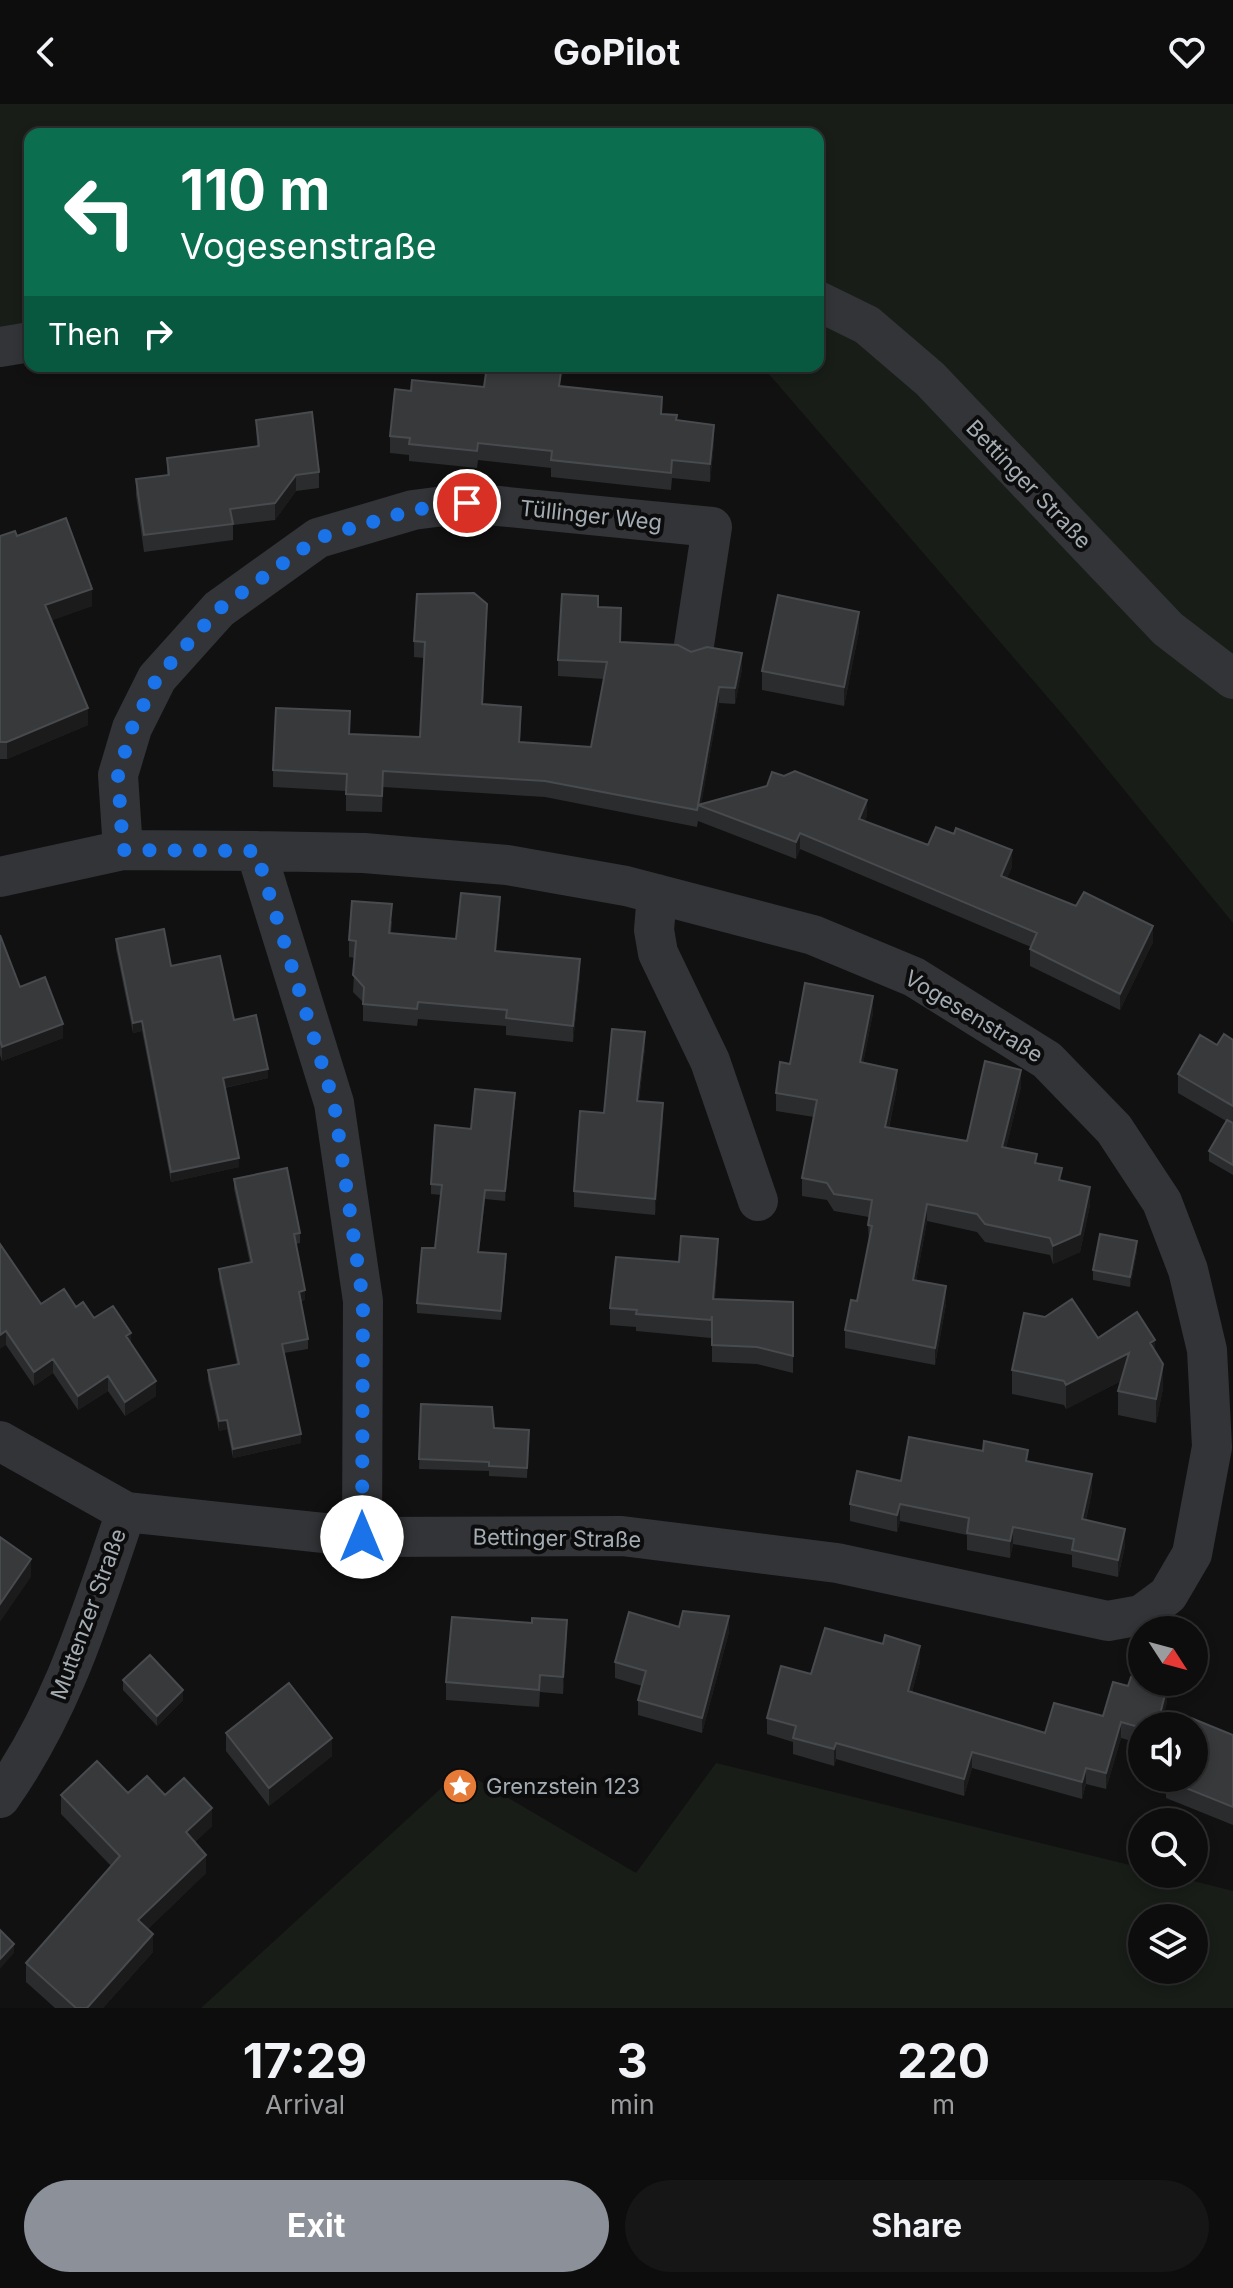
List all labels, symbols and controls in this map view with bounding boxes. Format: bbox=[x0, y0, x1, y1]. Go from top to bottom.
icon: back bbox=[24, 30, 68, 74]
text: GoPilot bbox=[553, 30, 680, 74]
icon: heart bbox=[1165, 30, 1209, 74]
text: 110 m bbox=[180, 156, 330, 224]
icon: left bbox=[48, 160, 152, 264]
text: Vogesenstraße bbox=[180, 224, 437, 268]
icon: right bbox=[136, 312, 180, 356]
text: Then bbox=[48, 316, 120, 352]
street label: Bettinger Straße bbox=[961, 414, 1097, 554]
pin bbox=[433, 469, 501, 537]
icon: arrive bbox=[445, 481, 489, 525]
street label: Tüllinger Weg bbox=[519, 495, 663, 535]
street label: Vogesenstraße bbox=[900, 964, 1048, 1068]
position arrow bbox=[320, 1495, 404, 1579]
street label: Bettinger Straße bbox=[473, 1524, 641, 1552]
street label: Muttenzer Straße bbox=[45, 1525, 131, 1703]
north arrow bbox=[1128, 1616, 1208, 1696]
map controls bbox=[1128, 1616, 1208, 1984]
button: sound bbox=[1128, 1712, 1208, 1792]
place icon: Grenzstein 123 bbox=[441, 1767, 479, 1805]
place label: Grenzstein 123 bbox=[486, 1773, 640, 1799]
button: search bbox=[1128, 1808, 1208, 1888]
button: layers bbox=[1128, 1904, 1208, 1984]
text: 17:29 bbox=[243, 2031, 367, 2090]
text: 3 bbox=[617, 2031, 648, 2090]
text: 220 bbox=[897, 2031, 990, 2090]
text: Arrival bbox=[265, 2089, 345, 2120]
text: min bbox=[610, 2089, 655, 2120]
text: m bbox=[932, 2089, 955, 2120]
button: Exit bbox=[24, 2180, 609, 2272]
button: Share bbox=[625, 2180, 1209, 2272]

